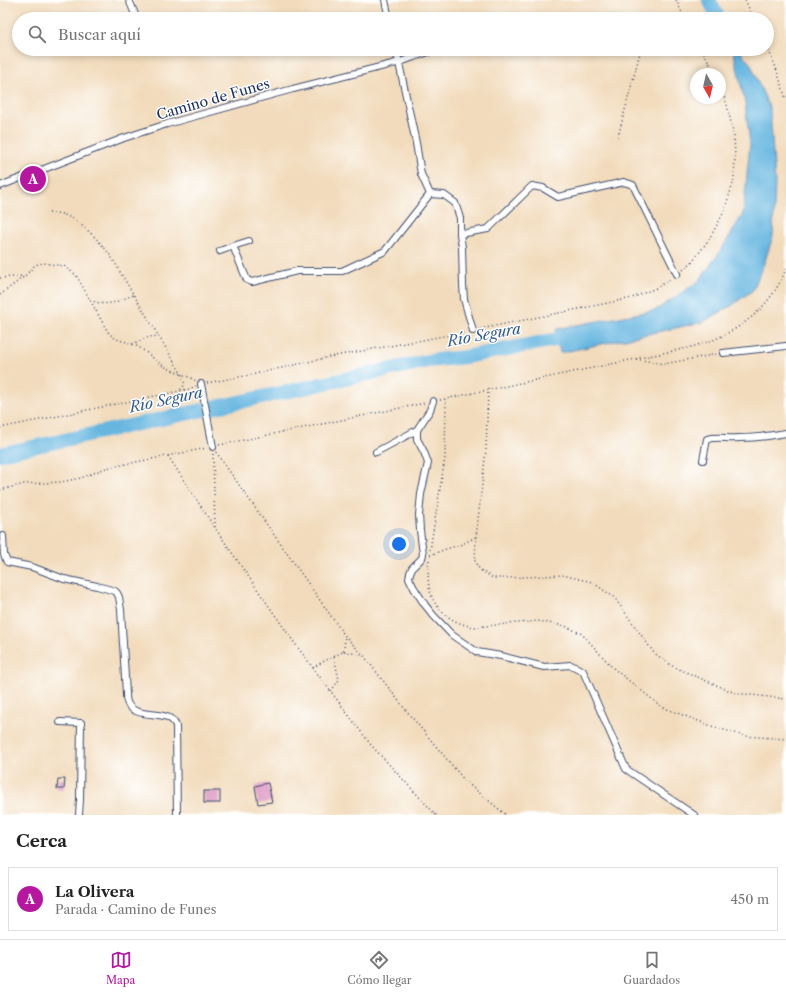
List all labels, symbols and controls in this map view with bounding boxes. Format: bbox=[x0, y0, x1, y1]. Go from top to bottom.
search box bbox=[12, 12, 774, 56]
icon: search bbox=[26, 23, 48, 45]
text: Buscar aquí bbox=[58, 25, 141, 44]
north arrow bbox=[690, 68, 726, 104]
street label: Camino de Funes bbox=[154, 74, 272, 124]
pin: A bbox=[20, 164, 46, 194]
water label: Río Segura bbox=[445, 319, 522, 350]
water label: Río Segura bbox=[127, 382, 204, 417]
your location bbox=[389, 534, 409, 554]
text: Cerca bbox=[16, 831, 67, 851]
text: La Olivera bbox=[55, 882, 135, 901]
text: A bbox=[25, 891, 35, 907]
text: 450 m bbox=[731, 891, 769, 907]
text: Parada · Camino de Funes bbox=[55, 901, 216, 917]
tab: Mapa bbox=[106, 949, 135, 987]
tab: Cómo llegar bbox=[347, 949, 411, 987]
tab: Guardados bbox=[623, 949, 680, 987]

